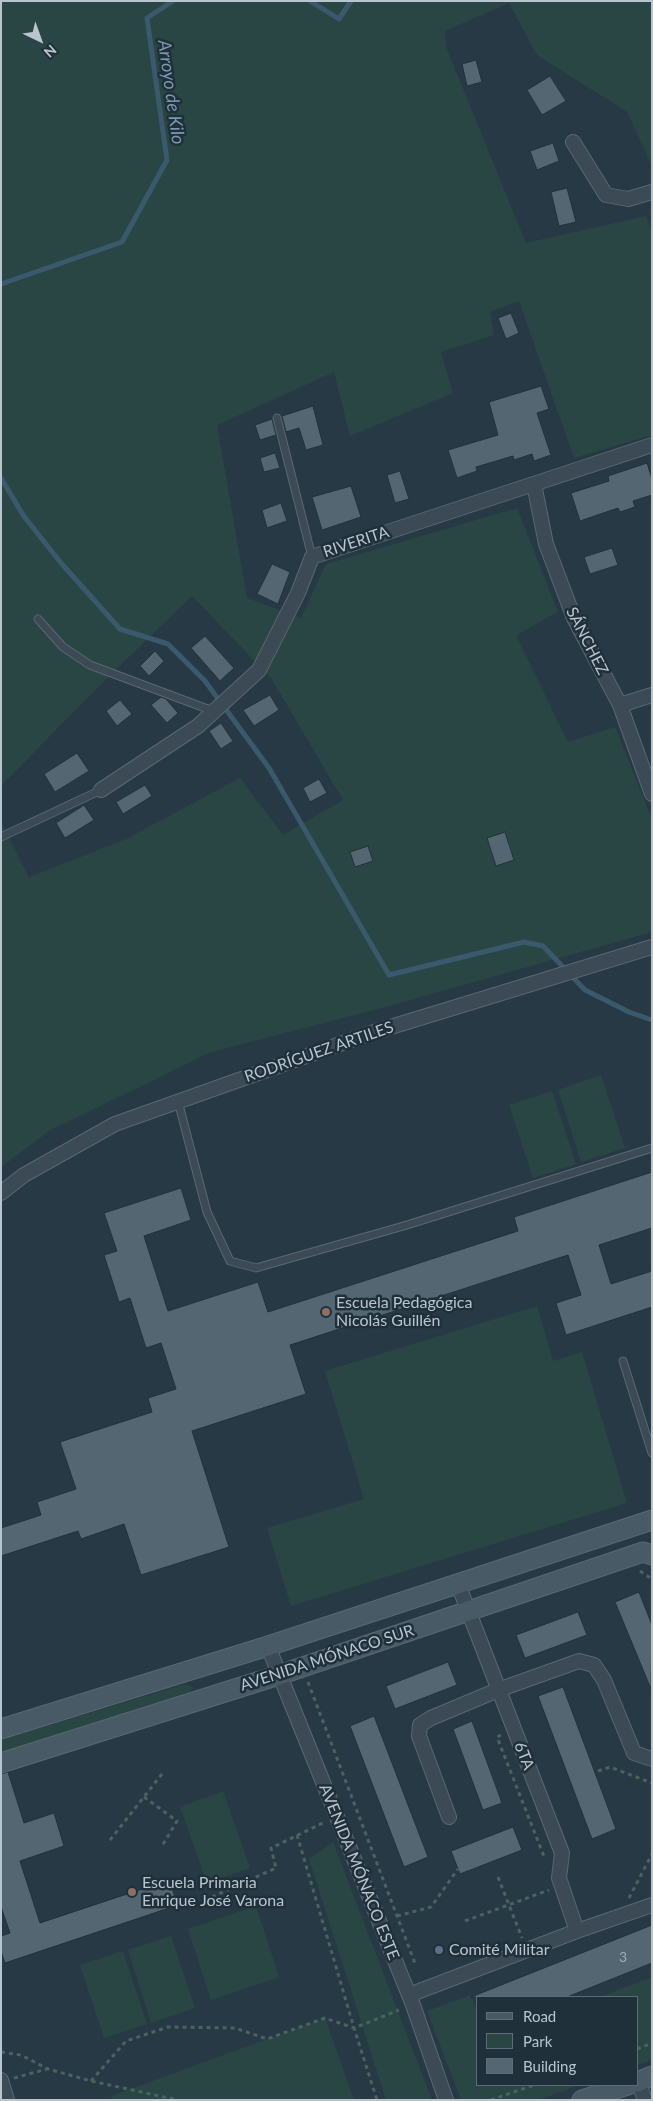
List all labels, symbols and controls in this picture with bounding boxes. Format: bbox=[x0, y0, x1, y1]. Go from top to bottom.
north arrow bbox=[15, 15, 65, 65]
water label: Arroyo de Kilo bbox=[153, 38, 189, 146]
text: N bbox=[41, 42, 60, 61]
street label: RIVERITA bbox=[321, 522, 391, 562]
street label: SÁNCHEZ bbox=[562, 604, 612, 678]
street label: RODRÍGUEZ ARTILES bbox=[242, 1017, 396, 1087]
place label: Escuela Pedagógica Nicolás Guillén bbox=[336, 1293, 472, 1331]
marker: Escuela Pedagógica Nicolás Guillén bbox=[320, 1306, 332, 1318]
street label: AVENIDA MÓNACO SUR bbox=[238, 1621, 416, 1695]
street label: 6TA bbox=[510, 1739, 538, 1773]
street label: AVENIDA MÓNACO ESTE bbox=[315, 1781, 403, 1963]
place label: Escuela Primaria Enrique José Varona bbox=[142, 1873, 284, 1911]
marker: Escuela Primaria Enrique José Varona bbox=[126, 1886, 138, 1898]
place label: Comité Militar bbox=[449, 1940, 550, 1960]
marker: Comité Militar bbox=[433, 1944, 445, 1956]
house number: 3 bbox=[619, 1949, 627, 1965]
legend bbox=[476, 1996, 638, 2086]
text: Road bbox=[523, 2007, 556, 2025]
text: Park bbox=[523, 2032, 552, 2050]
text: Building bbox=[523, 2057, 576, 2075]

